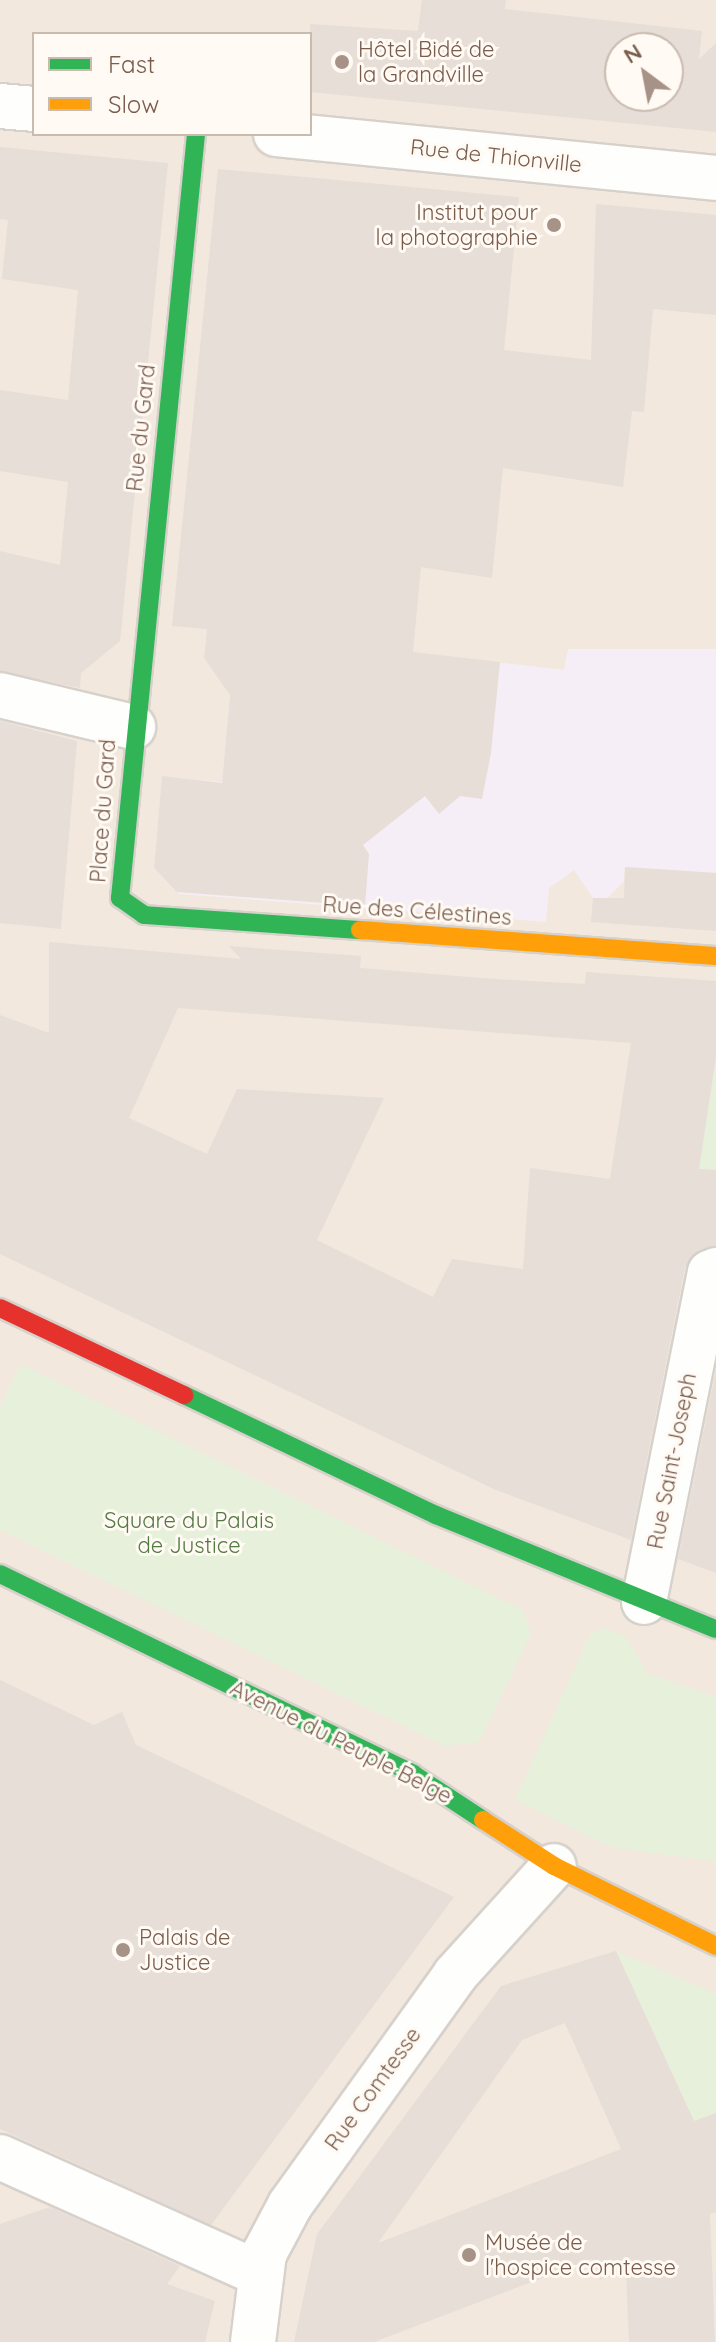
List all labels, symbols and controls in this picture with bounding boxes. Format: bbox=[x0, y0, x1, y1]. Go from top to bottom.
legend bbox=[32, 32, 312, 136]
north arrow bbox=[604, 32, 684, 112]
place label: Hôtel Bidé de la Grandville bbox=[358, 36, 495, 88]
text: N bbox=[618, 37, 647, 70]
text: Fast bbox=[108, 49, 155, 79]
marker: Hôtel Bidé de la Grandville bbox=[333, 53, 351, 71]
text: Slow bbox=[108, 89, 159, 119]
street label: Rue de Thionville bbox=[409, 134, 583, 178]
place label: Institut pour la photographie bbox=[376, 199, 538, 250]
marker: Institut pour la photographie bbox=[545, 216, 563, 234]
street label: Rue du Gard bbox=[121, 363, 161, 493]
street label: Place du Gard bbox=[85, 738, 121, 884]
street label: Rue des Célestines bbox=[322, 891, 512, 931]
street label: Rue Saint-Joseph bbox=[642, 1371, 702, 1551]
park label: Square du Palais de Justice bbox=[104, 1507, 274, 1558]
street label: Avenue du Peuple Belge bbox=[226, 1675, 456, 1809]
place label: Palais de Justice bbox=[139, 1924, 231, 1976]
marker: Palais de Justice bbox=[114, 1941, 132, 1959]
street label: Rue Comtesse bbox=[319, 2022, 427, 2156]
place label: Musée de l'hospice comtesse bbox=[485, 2229, 676, 2280]
marker: Musée de l'hospice comtesse bbox=[460, 2246, 478, 2264]

